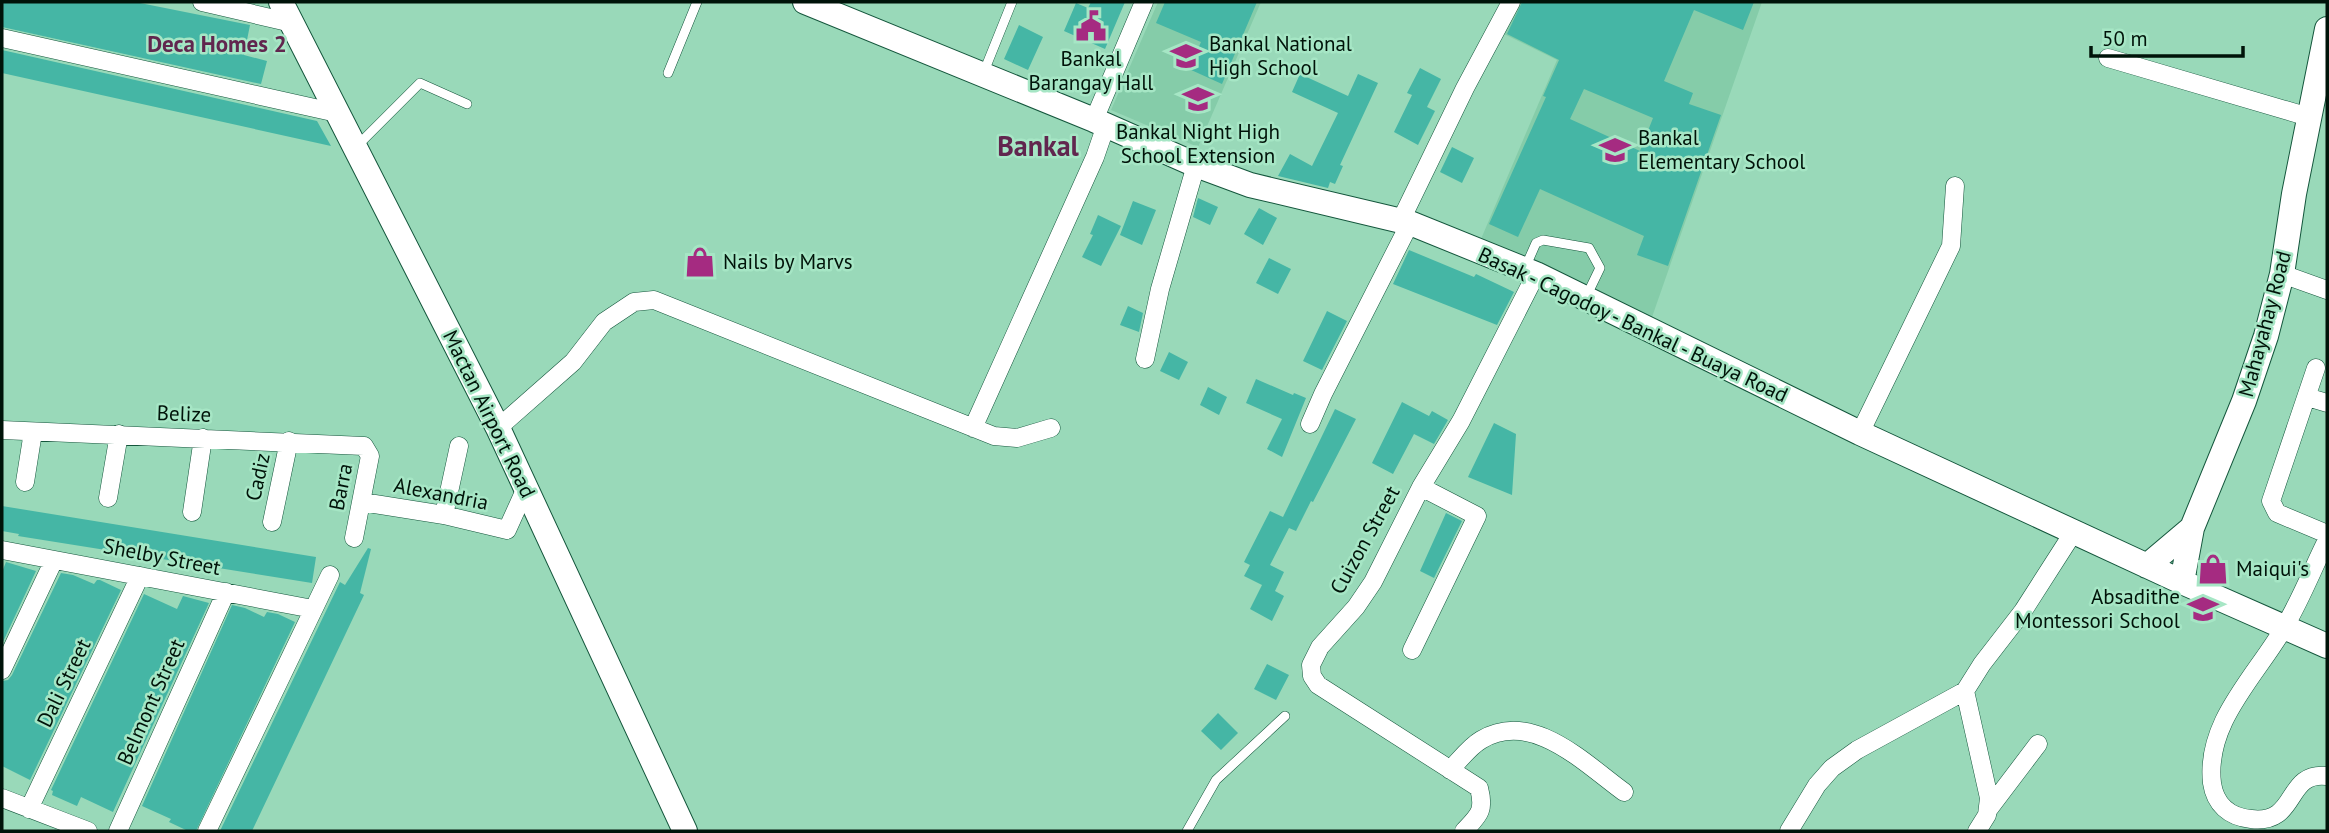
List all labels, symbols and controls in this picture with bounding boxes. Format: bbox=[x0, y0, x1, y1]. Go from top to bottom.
public building icon: Bankal Barangay Hall bbox=[1074, 9, 1108, 43]
scale bar bbox=[2091, 14, 2243, 58]
text: 50 m bbox=[2102, 25, 2148, 52]
district label: Deca Homes 2 bbox=[147, 29, 287, 58]
place label: Bankal National High School bbox=[1209, 30, 1352, 81]
school or university icon: Bankal National High School bbox=[1169, 39, 1203, 73]
place label: Bankal Barangay Hall bbox=[1029, 45, 1153, 96]
school or university icon: Bankal Night High School Extension bbox=[1181, 82, 1215, 116]
place label: Bankal Night High School Extension bbox=[1116, 118, 1280, 169]
place label: Bankal Elementary School bbox=[1638, 124, 1805, 175]
district label: Bankal bbox=[997, 127, 1080, 164]
school or university icon: Bankal Elementary School bbox=[1598, 133, 1632, 167]
street label: Basak - Cagodoy - Bankal - Buaya Road bbox=[1474, 241, 1792, 408]
shop icon: Nails by Marvs bbox=[683, 245, 717, 279]
place label: Nails by Marvs bbox=[723, 248, 853, 275]
street label: Mahayahay Road bbox=[2232, 248, 2297, 400]
street label: Mactan Airport Road bbox=[437, 326, 542, 502]
street label: Belize bbox=[156, 399, 212, 428]
street label: Cadiz bbox=[239, 450, 276, 503]
street label: Barra bbox=[323, 461, 358, 513]
street label: Alexandria bbox=[391, 471, 491, 516]
street label: Cuizon Street bbox=[1324, 481, 1405, 599]
street label: Shelby Street bbox=[101, 532, 223, 581]
shop icon: Maiqui's bbox=[2196, 552, 2230, 586]
place label: Maiqui's bbox=[2236, 555, 2309, 582]
place label: Absadithe Montessori School bbox=[2015, 583, 2180, 634]
school or university icon: Absadithe Montessori School bbox=[2186, 592, 2220, 626]
street label: Dali Street bbox=[31, 634, 97, 731]
street label: Belmont Street bbox=[111, 635, 190, 769]

